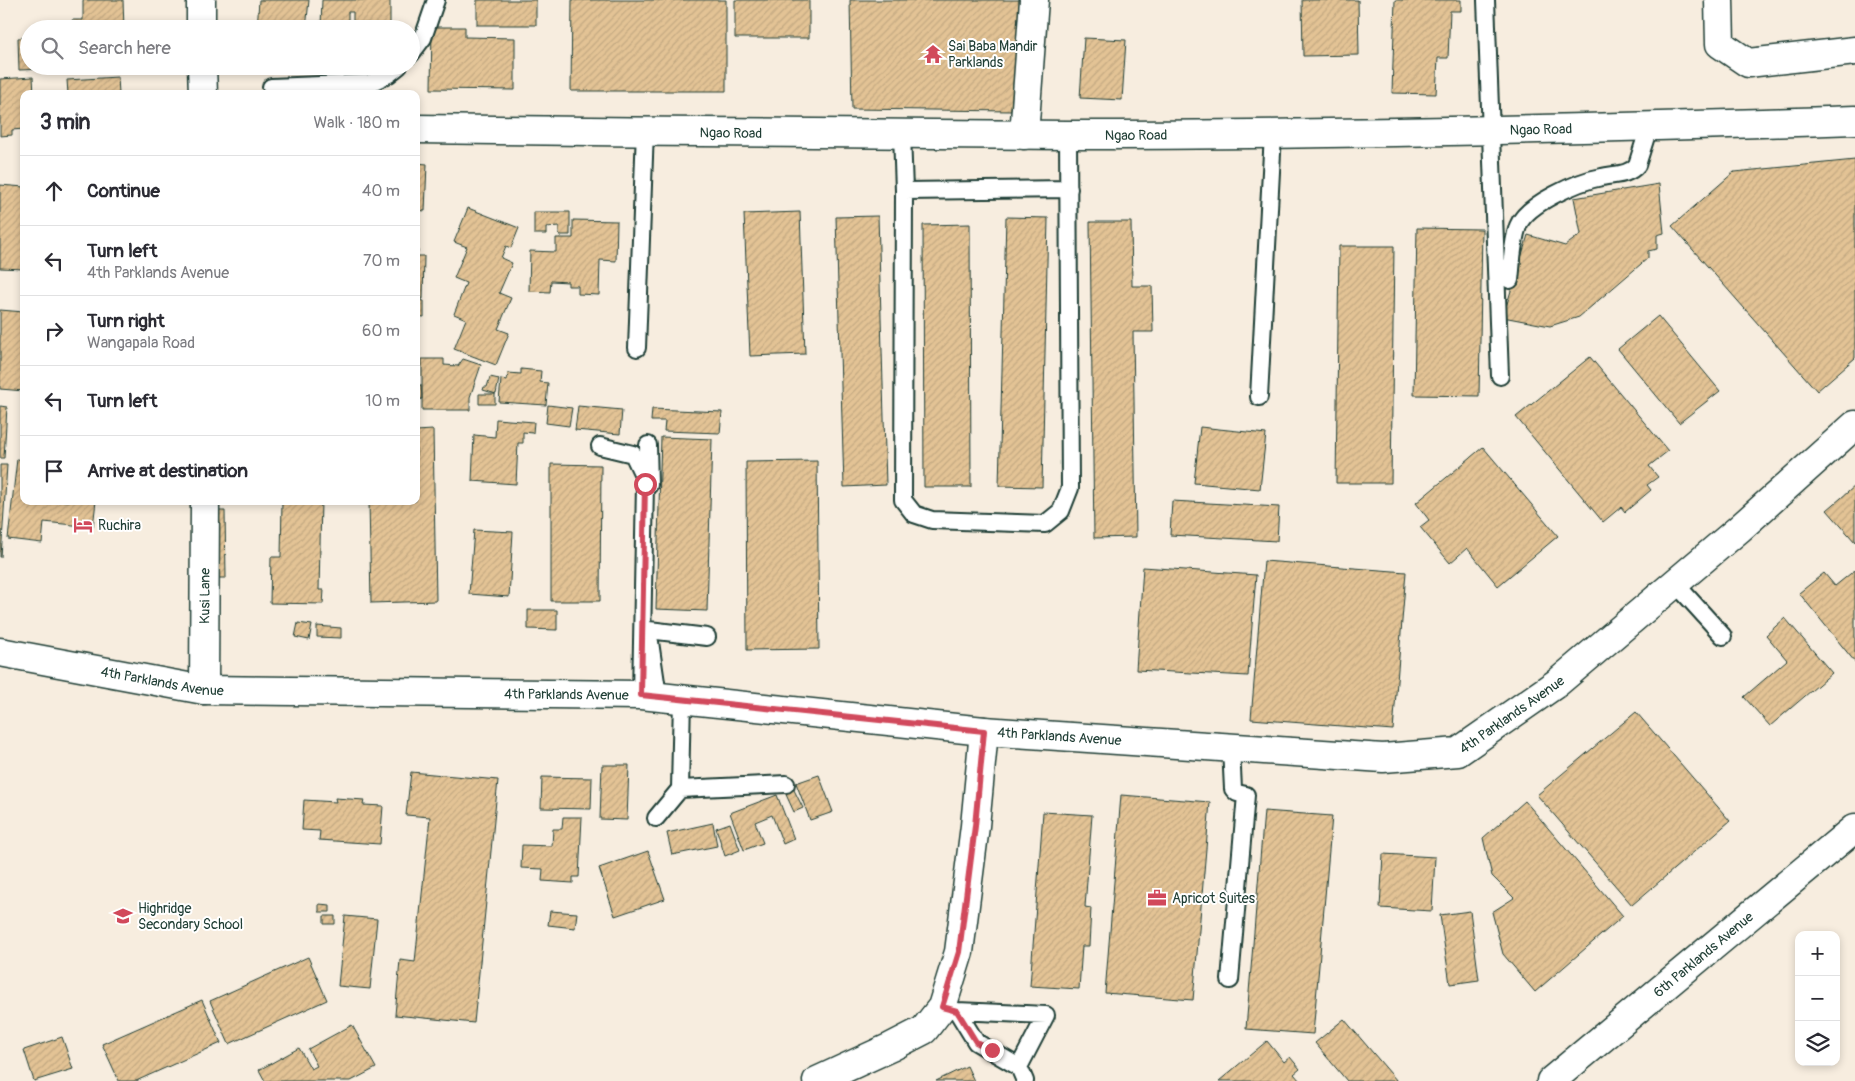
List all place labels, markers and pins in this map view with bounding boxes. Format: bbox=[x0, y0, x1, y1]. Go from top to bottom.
place label: Sai Baba Mandir Parklands bbox=[948, 38, 1038, 71]
temple icon: Sai Baba Mandir Parklands bbox=[922, 43, 944, 65]
hotel icon: Ruchira bbox=[72, 514, 94, 536]
place label: Ruchira bbox=[98, 517, 141, 534]
office icon: Apricot Suites bbox=[1146, 887, 1168, 909]
place label: Apricot Suites bbox=[1172, 890, 1256, 907]
place label: Highridge Secondary School bbox=[138, 900, 243, 933]
school or university icon: Highridge Secondary School bbox=[112, 905, 134, 927]

